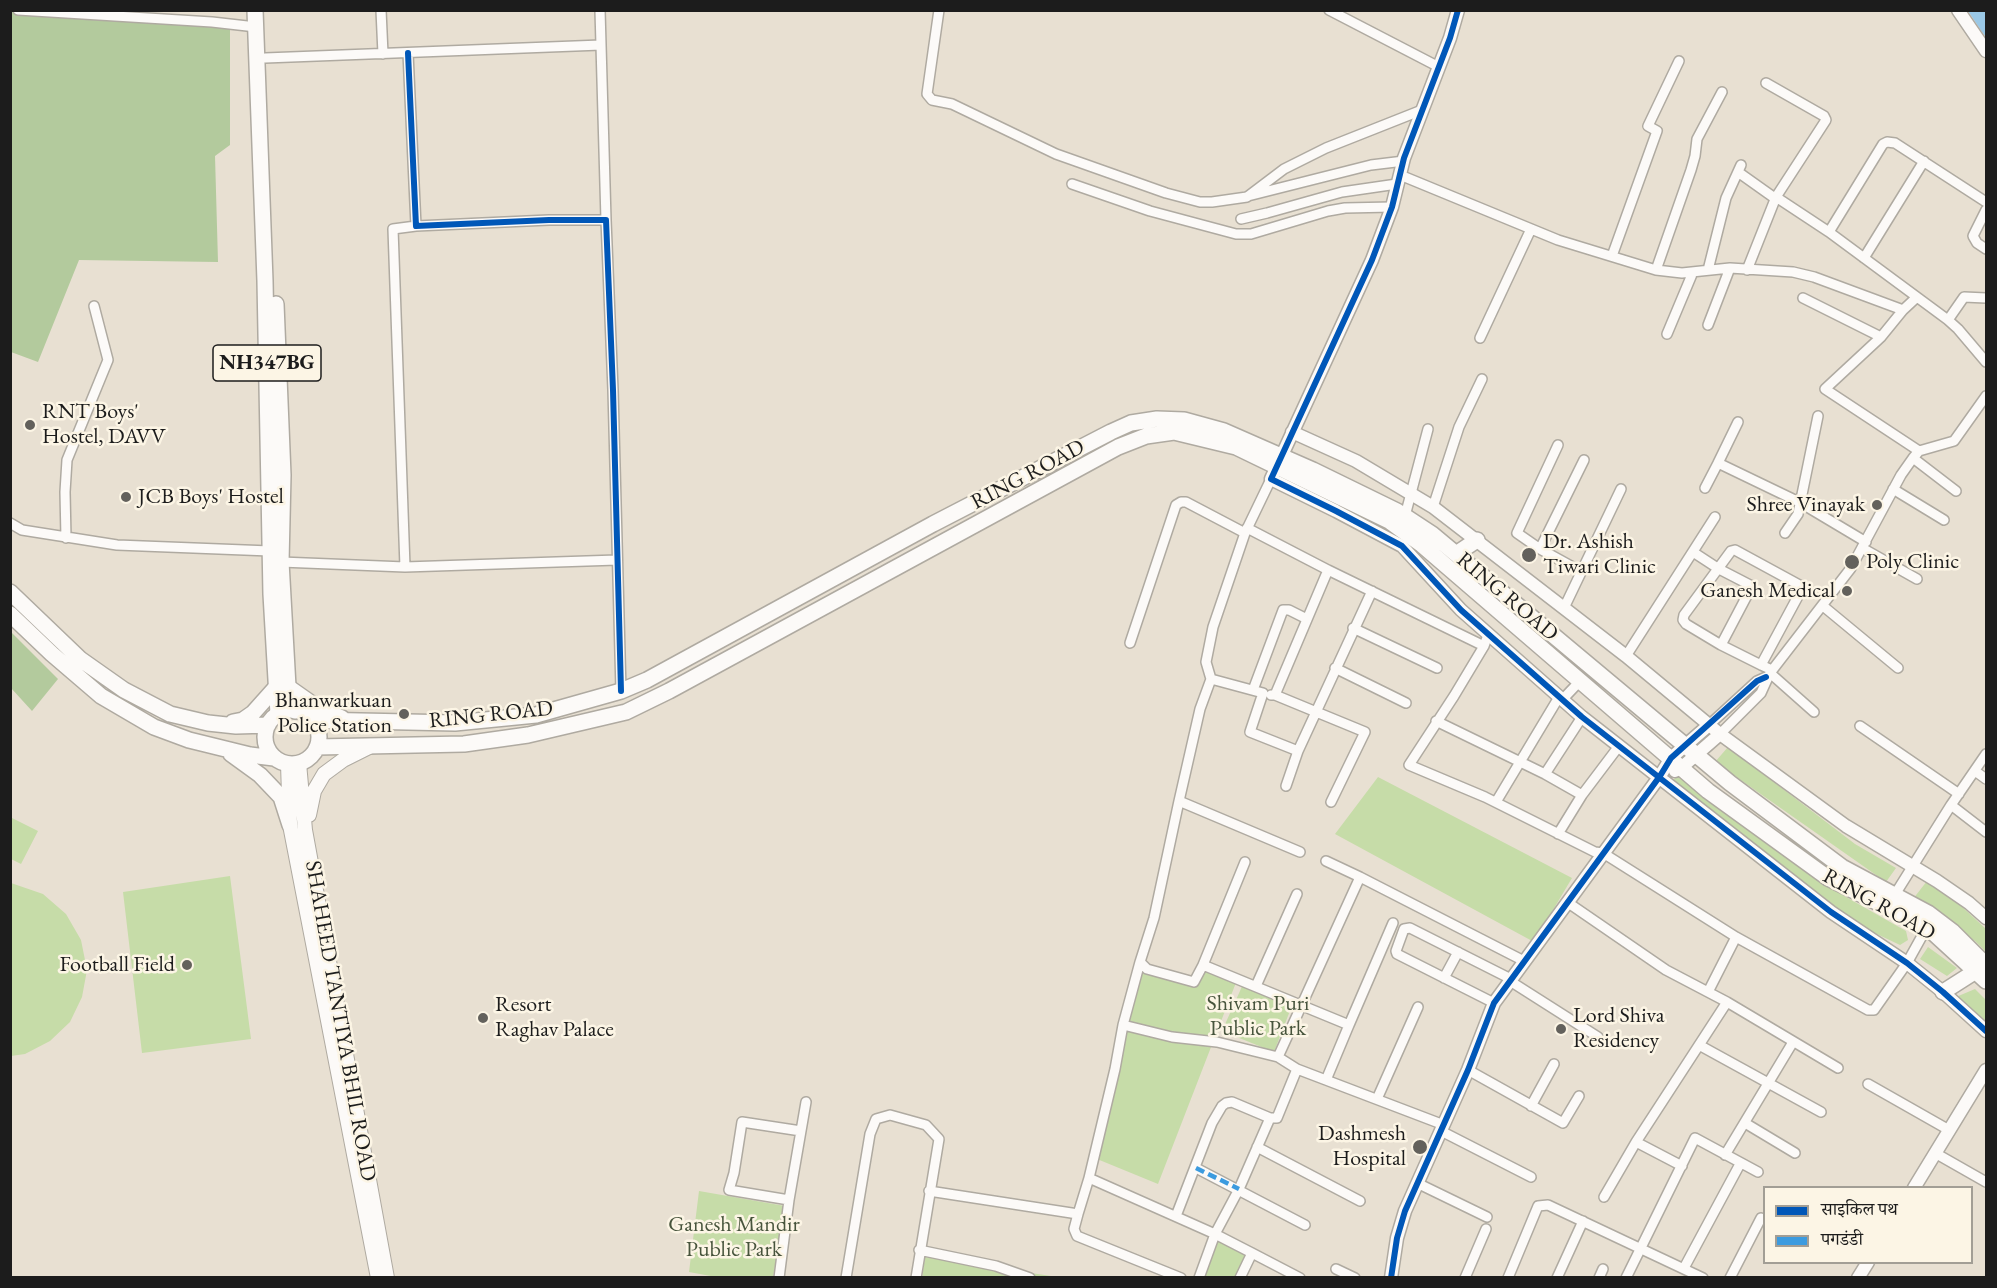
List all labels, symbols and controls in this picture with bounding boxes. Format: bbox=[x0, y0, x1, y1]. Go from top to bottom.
road number: NH347BG bbox=[213, 345, 321, 381]
place label: RNT Boys' Hostel, DAVV bbox=[42, 399, 166, 451]
marker: RNT Boys' Hostel, DAVV bbox=[23, 418, 37, 432]
street label: RING ROAD bbox=[967, 434, 1089, 516]
place label: JCB Boys' Hostel bbox=[138, 484, 284, 510]
marker: JCB Boys' Hostel bbox=[119, 490, 133, 504]
place label: Shree Vinayak bbox=[1746, 492, 1865, 518]
marker: Shree Vinayak bbox=[1870, 498, 1884, 512]
place label: Dr. Ashish Tiwari Clinic bbox=[1543, 529, 1656, 580]
marker: Dr. Ashish Tiwari Clinic bbox=[1520, 546, 1538, 564]
street label: RING ROAD bbox=[1451, 547, 1563, 647]
place label: Poly Clinic bbox=[1866, 549, 1959, 575]
marker: Poly Clinic bbox=[1843, 553, 1861, 571]
place label: Ganesh Medical bbox=[1700, 578, 1835, 604]
marker: Ganesh Medical bbox=[1840, 584, 1854, 598]
place label: Bhanwarkuan Police Station bbox=[275, 688, 392, 740]
street label: RING ROAD bbox=[428, 695, 554, 735]
marker: Bhanwarkuan Police Station bbox=[397, 707, 411, 721]
street label: SHAHEED TANTIYA BHIL ROAD bbox=[299, 859, 381, 1183]
street label: RING ROAD bbox=[1818, 863, 1940, 947]
place label: Football Field bbox=[59, 952, 175, 978]
marker: Football Field bbox=[180, 958, 194, 972]
park label: Shivam Puri Public Park bbox=[1206, 991, 1310, 1042]
place label: Resort Raghav Palace bbox=[495, 992, 614, 1044]
place label: Lord Shiva Residency bbox=[1573, 1003, 1665, 1054]
marker: Resort Raghav Palace bbox=[476, 1011, 490, 1025]
marker: Lord Shiva Residency bbox=[1554, 1022, 1568, 1036]
place label: Dashmesh Hospital bbox=[1318, 1121, 1406, 1172]
marker: Dashmesh Hospital bbox=[1411, 1138, 1429, 1156]
legend bbox=[1763, 1186, 1973, 1264]
text: साइकिल पथ bbox=[1821, 1197, 1898, 1220]
park label: Ganesh Mandir Public Park bbox=[668, 1212, 800, 1264]
text: पगडंडी bbox=[1821, 1227, 1863, 1250]

